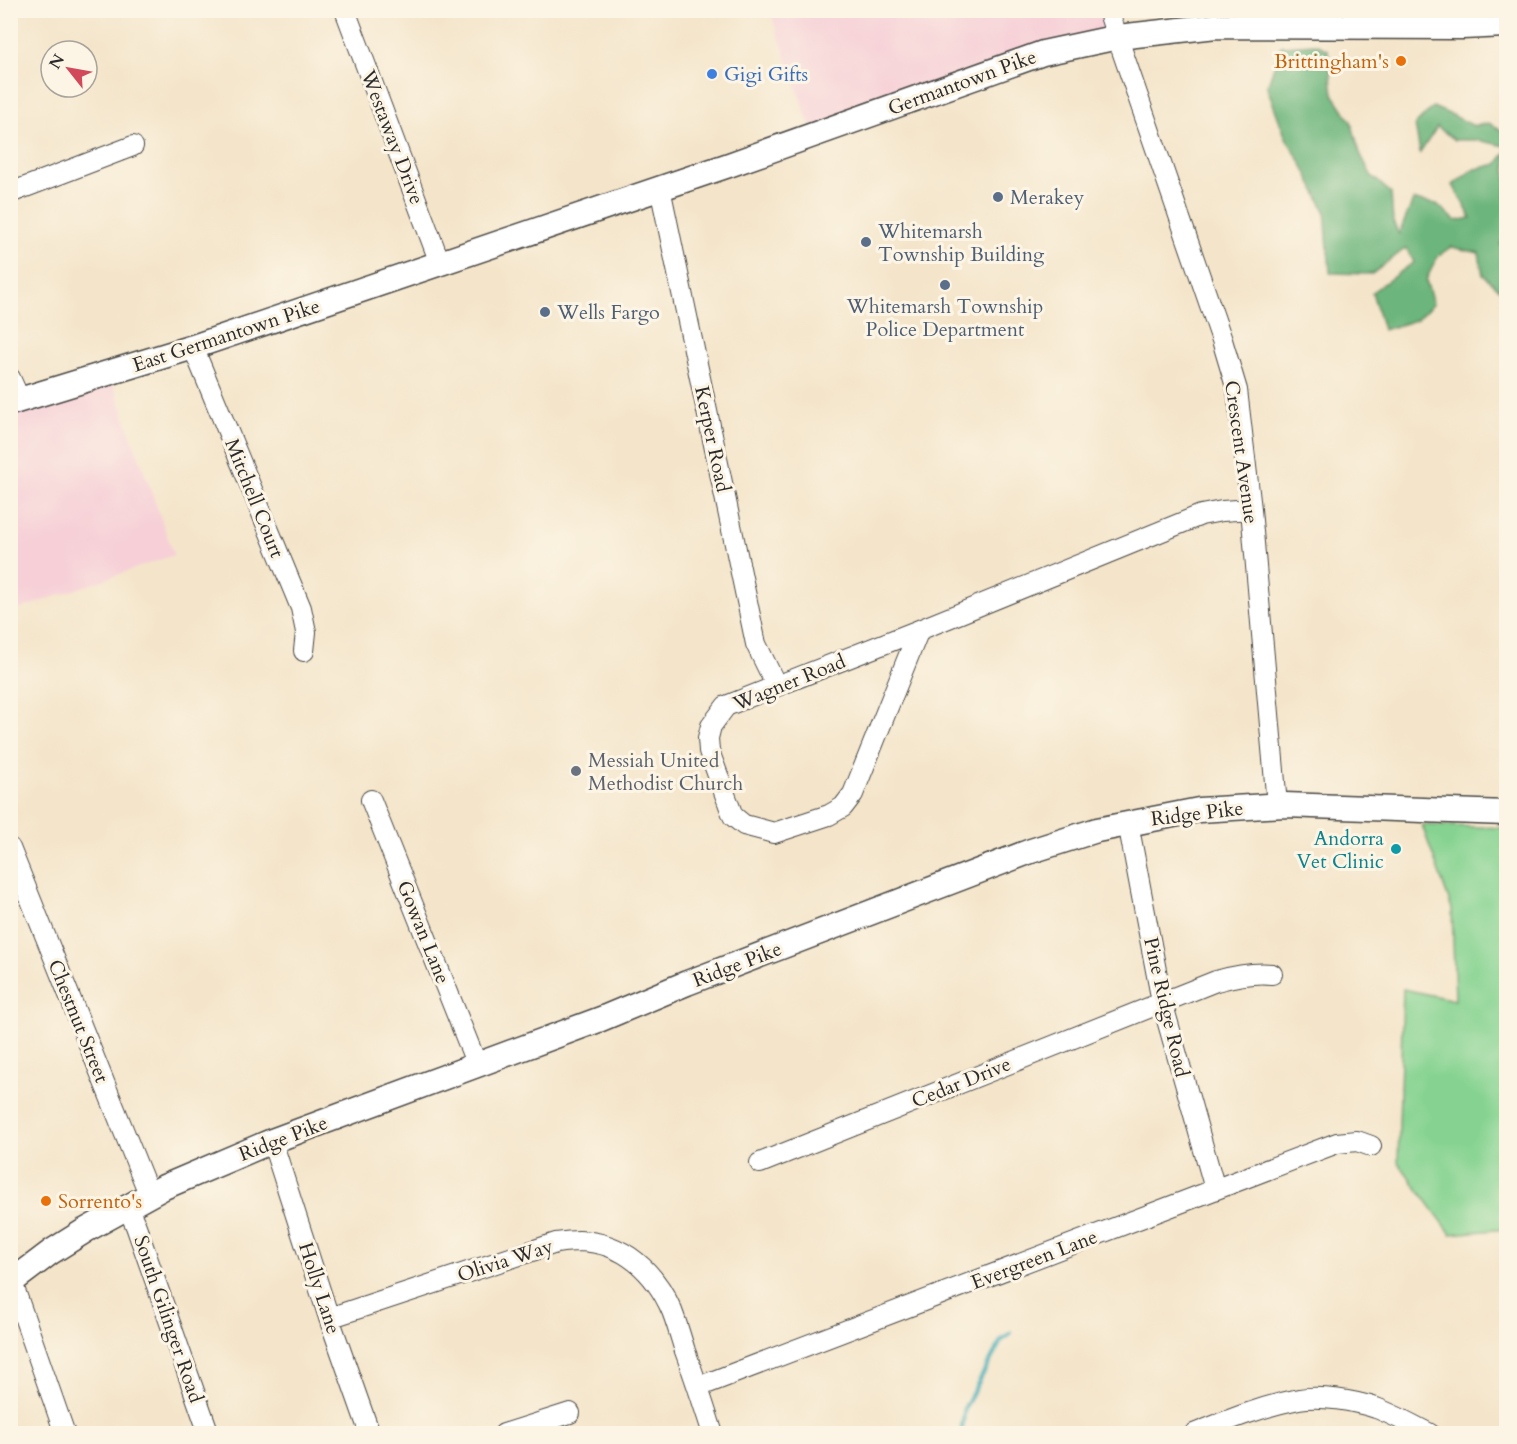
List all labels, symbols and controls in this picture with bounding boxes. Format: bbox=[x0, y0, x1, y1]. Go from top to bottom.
north arrow bbox=[39, 39, 99, 99]
street label: Germantown Pike bbox=[884, 43, 1040, 122]
place label: Brittingham's bbox=[1274, 48, 1389, 75]
text: N bbox=[44, 50, 70, 73]
marker: Brittingham's bbox=[1394, 54, 1408, 68]
place label: Gigi Gifts bbox=[724, 61, 808, 88]
street label: Westaway Drive bbox=[354, 65, 431, 208]
marker: Gigi Gifts bbox=[705, 67, 719, 81]
place label: Merakey bbox=[1010, 184, 1085, 211]
marker: Merakey bbox=[991, 190, 1005, 204]
place label: Whitemarsh Township Building bbox=[877, 218, 1045, 268]
marker: Whitemarsh Township Building bbox=[859, 235, 873, 249]
marker: Whitemarsh Township Police Department bbox=[938, 278, 952, 292]
street label: East Germantown Pike bbox=[129, 292, 323, 379]
place label: Whitemarsh Township Police Department bbox=[846, 293, 1043, 343]
place label: Wells Fargo bbox=[556, 299, 660, 326]
marker: Wells Fargo bbox=[538, 305, 552, 319]
street label: Crescent Avenue bbox=[1218, 379, 1265, 525]
street label: Kerper Road bbox=[688, 384, 737, 495]
street label: Mitchell Court bbox=[218, 435, 291, 562]
street label: Wagner Road bbox=[728, 648, 850, 718]
place label: Messiah United Methodist Church bbox=[588, 747, 743, 797]
marker: Messiah United Methodist Church bbox=[569, 764, 583, 778]
street label: Ridge Pike bbox=[1149, 794, 1245, 833]
place label: Andorra Vet Clinic bbox=[1296, 825, 1384, 875]
marker: Andorra Vet Clinic bbox=[1389, 842, 1403, 856]
street label: Gowan Lane bbox=[391, 876, 457, 988]
street label: Pine Ridge Road bbox=[1137, 934, 1196, 1080]
street label: Ridge Pike bbox=[689, 935, 785, 994]
street label: Chestnut Street bbox=[42, 956, 116, 1087]
street label: Cedar Drive bbox=[908, 1050, 1015, 1115]
street label: Ridge Pike bbox=[235, 1109, 331, 1168]
place label: Sorrento's bbox=[58, 1188, 142, 1215]
marker: Sorrento's bbox=[39, 1194, 53, 1208]
street label: Evergreen Lane bbox=[967, 1223, 1101, 1296]
street label: South Gilinger Road bbox=[127, 1232, 210, 1407]
street label: Olivia Way bbox=[454, 1232, 557, 1289]
street label: Holly Lane bbox=[292, 1239, 347, 1337]

